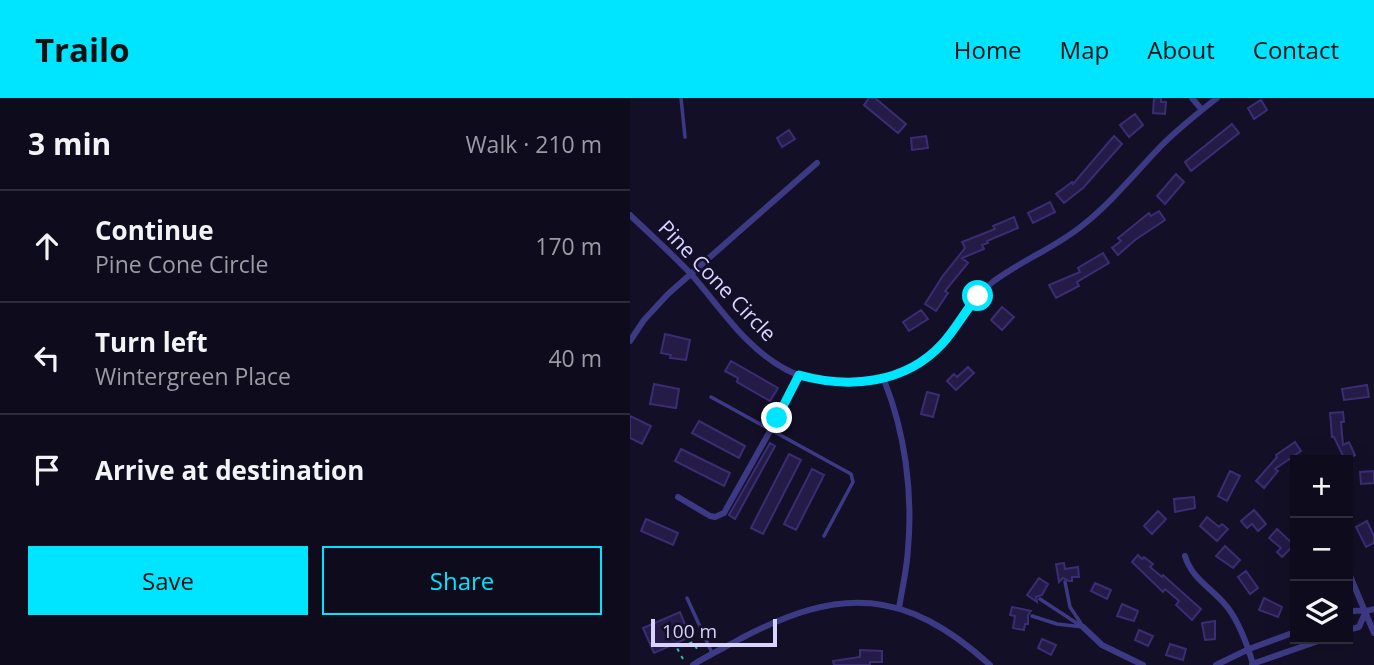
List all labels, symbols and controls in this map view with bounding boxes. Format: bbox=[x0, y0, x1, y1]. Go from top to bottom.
text: Trailo bbox=[35, 27, 130, 72]
text: Home bbox=[954, 33, 1022, 66]
text: Map bbox=[1060, 33, 1109, 66]
text: About bbox=[1147, 33, 1215, 66]
text: Contact bbox=[1253, 33, 1339, 66]
text: 3 min bbox=[28, 123, 111, 164]
text: Walk · 210 m bbox=[465, 128, 602, 160]
text: Continue bbox=[95, 212, 214, 248]
street label: Pine Cone Circle bbox=[653, 214, 783, 347]
icon: ahead bbox=[28, 227, 66, 265]
text: 170 m bbox=[535, 230, 602, 262]
text: Pine Cone Circle bbox=[95, 248, 268, 280]
route start bbox=[962, 280, 993, 311]
text: Turn left bbox=[95, 324, 207, 360]
icon: left bbox=[28, 339, 66, 377]
text: 40 m bbox=[548, 342, 602, 374]
text: Wintergreen Place bbox=[95, 360, 291, 392]
route end bbox=[761, 402, 792, 433]
icon: arrive bbox=[28, 451, 66, 489]
text: Arrive at destination bbox=[95, 452, 364, 488]
map controls bbox=[1290, 455, 1353, 644]
button: + bbox=[1290, 455, 1353, 518]
button: − bbox=[1290, 518, 1353, 581]
button: Save bbox=[28, 546, 308, 615]
button: Share bbox=[322, 546, 602, 615]
button: layers bbox=[1290, 581, 1353, 644]
scale bar bbox=[651, 616, 777, 648]
text: 100 m bbox=[662, 618, 717, 644]

